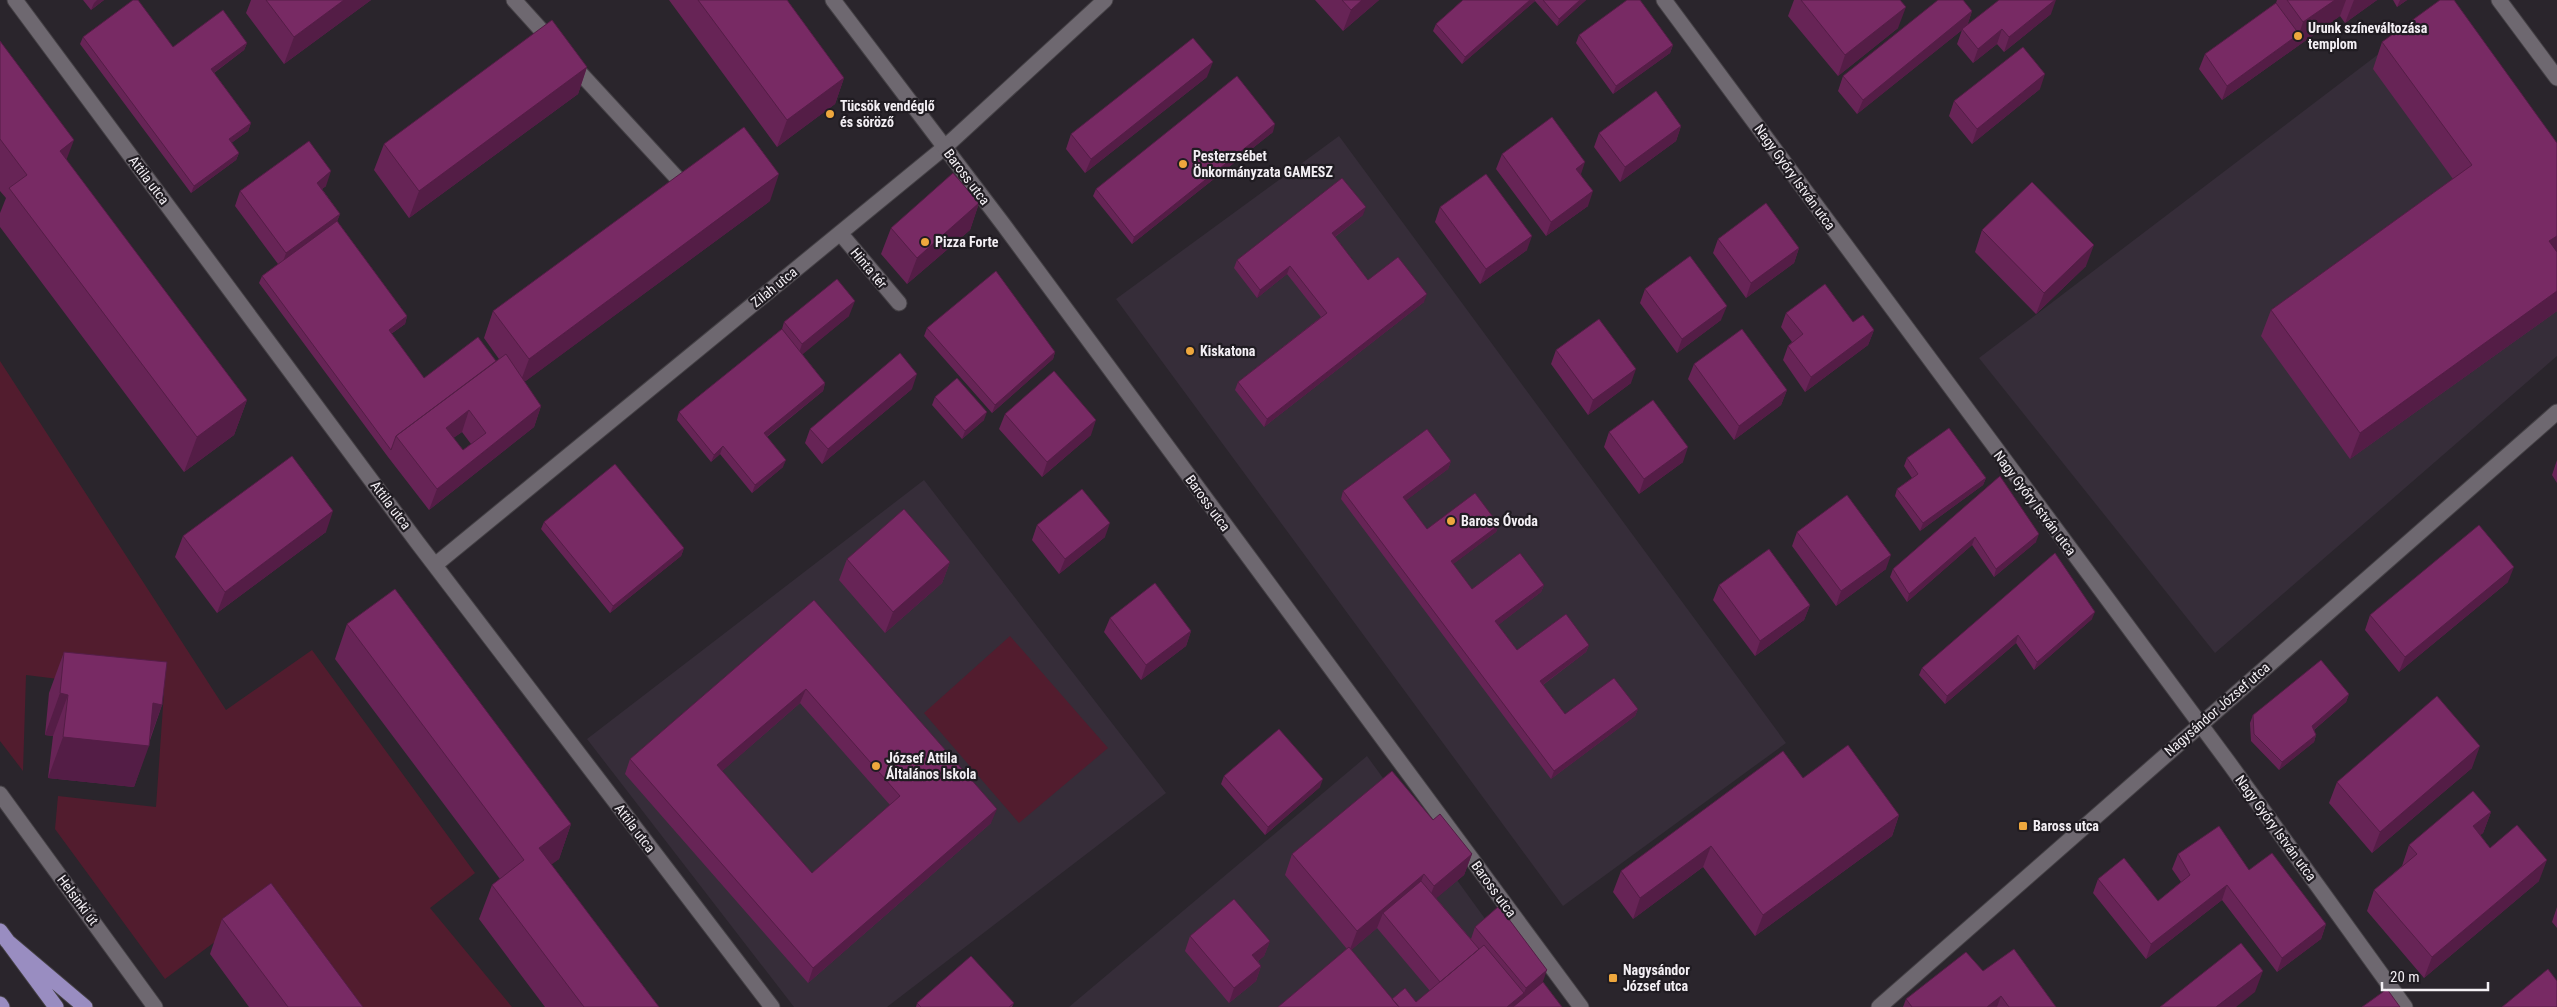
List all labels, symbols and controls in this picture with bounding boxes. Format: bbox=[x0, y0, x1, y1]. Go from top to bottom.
place label: Urunk színeváltozása templom bbox=[2308, 20, 2428, 52]
marker: Urunk színeváltozása templom bbox=[2292, 30, 2304, 42]
place label: Tücsök vendéglő és söröző bbox=[840, 98, 935, 130]
marker: Tücsök vendéglő és söröző bbox=[824, 108, 836, 120]
street label: Nagy Győry István utca bbox=[1751, 121, 1839, 233]
street label: Baross utca bbox=[941, 146, 993, 208]
place label: Pesterzsébet Önkormányzata GAMESZ bbox=[1193, 148, 1333, 180]
street label: Attila utca bbox=[126, 153, 172, 207]
marker: Pesterzsébet Önkormányzata GAMESZ bbox=[1177, 158, 1189, 170]
place label: Pizza Forte bbox=[935, 234, 999, 250]
marker: Pizza Forte bbox=[919, 236, 931, 248]
street label: Hinta tér bbox=[848, 245, 890, 291]
street label: Zilah utca bbox=[748, 264, 800, 310]
place label: Kiskatona bbox=[1200, 343, 1256, 359]
marker: Kiskatona bbox=[1184, 345, 1196, 357]
street label: Nagy Győry István utca bbox=[1991, 448, 2079, 558]
street label: Baross utca bbox=[1182, 472, 1234, 534]
street label: Attila utca bbox=[368, 478, 414, 532]
place label: Baross Óvoda bbox=[1461, 512, 1538, 529]
marker: Baross Óvoda bbox=[1445, 515, 1457, 527]
street label: Nagysándor József utca bbox=[2161, 659, 2273, 759]
place label: József Attila Általános Iskola bbox=[886, 750, 977, 782]
marker: József Attila Általános Iskola bbox=[870, 760, 882, 772]
street label: Nagy Győry István utca bbox=[2232, 772, 2320, 884]
street label: Attila utca bbox=[612, 801, 658, 855]
place label: Baross utca bbox=[2033, 818, 2099, 834]
marker: Baross utca bbox=[2017, 820, 2029, 832]
street label: Baross utca bbox=[1468, 858, 1520, 920]
street label: Helsinki út bbox=[54, 872, 102, 928]
scale bar bbox=[2382, 960, 2488, 992]
place label: Nagysándor József utca bbox=[1623, 962, 1690, 994]
text: 20 m bbox=[2390, 968, 2420, 986]
marker: Nagysándor József utca bbox=[1607, 972, 1619, 984]

